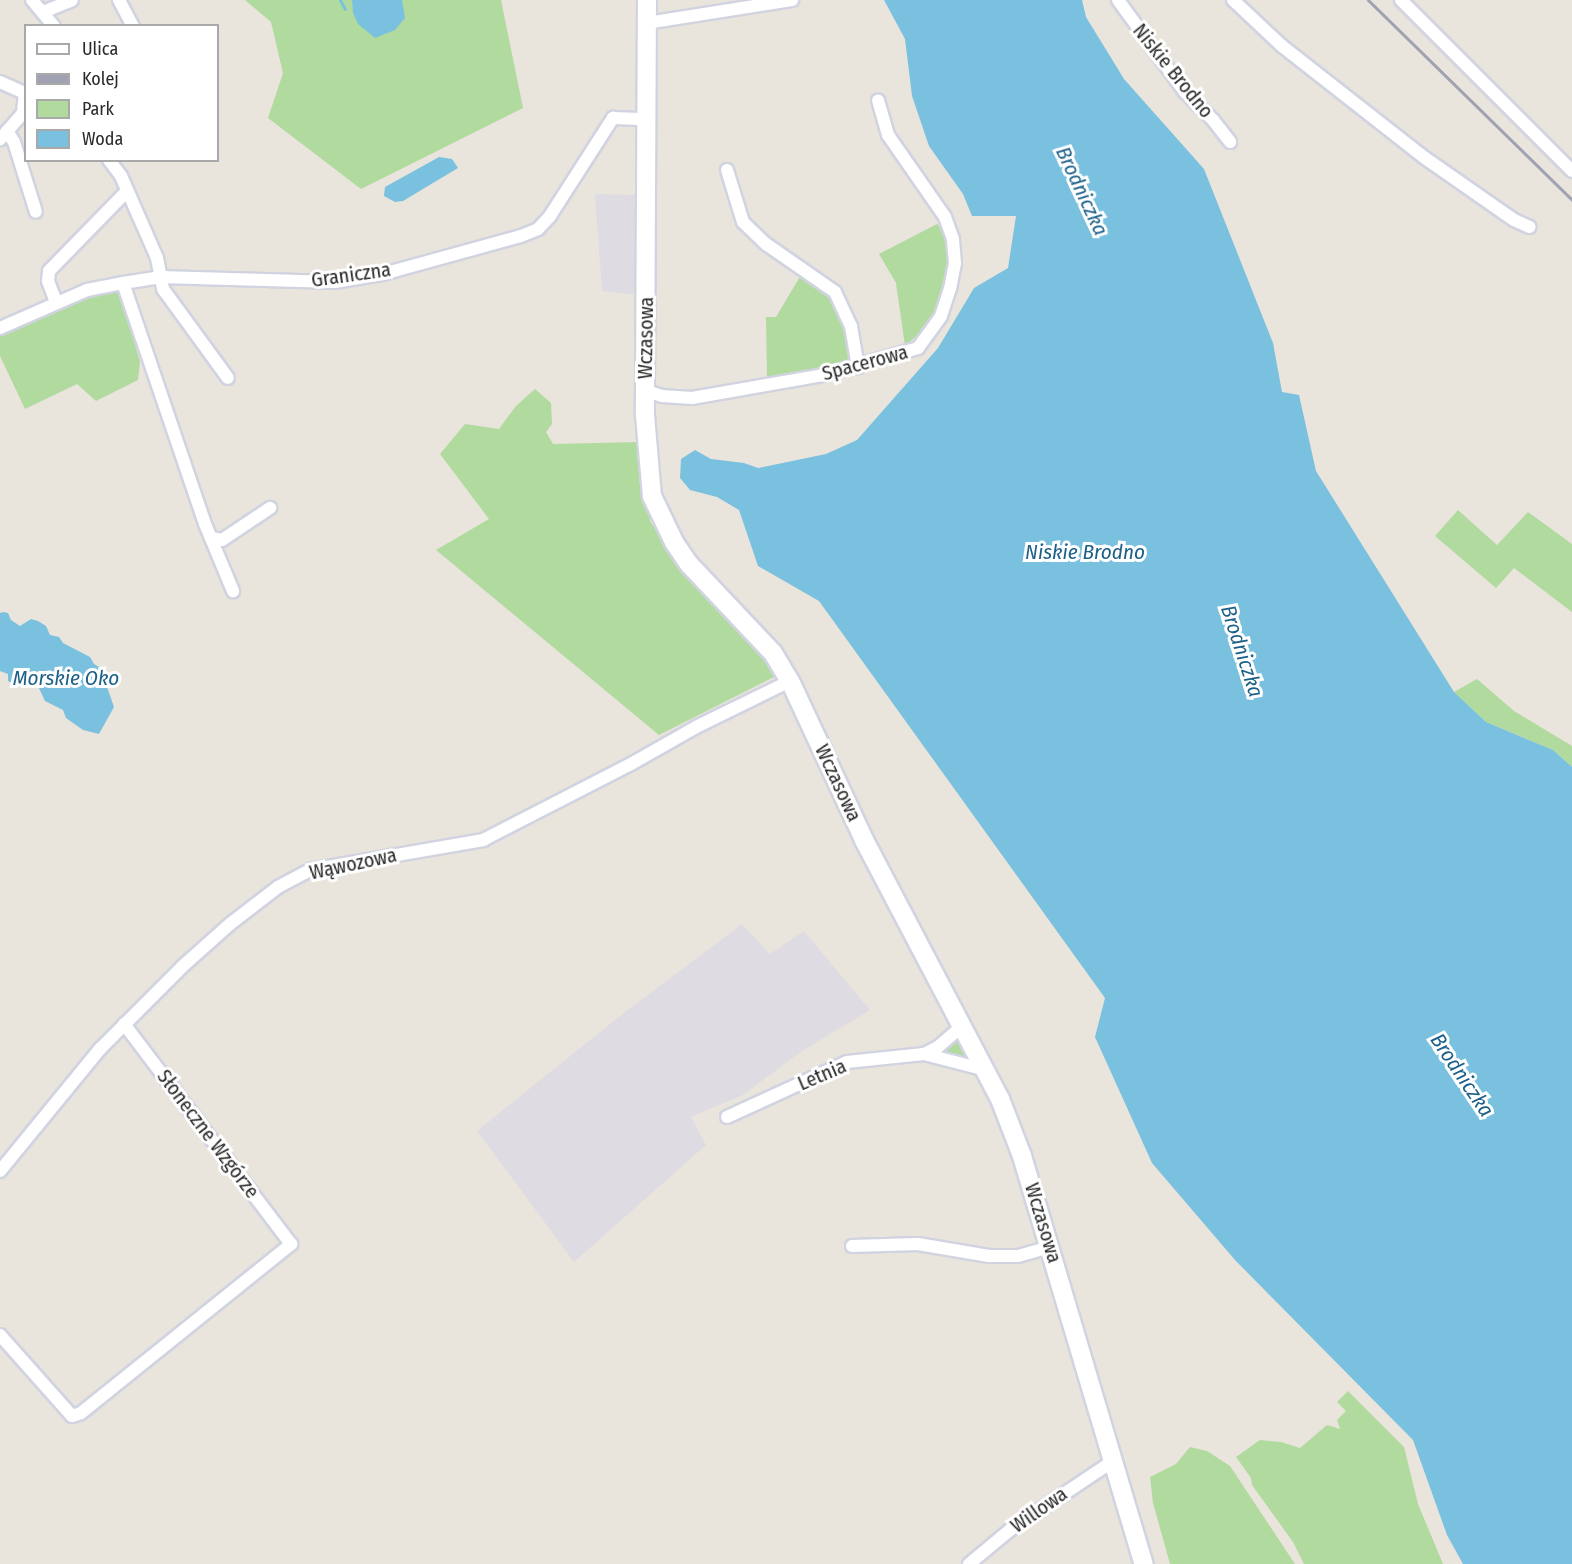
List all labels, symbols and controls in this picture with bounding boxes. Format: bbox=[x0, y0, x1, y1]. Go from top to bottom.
street label: Niskie Brodno bbox=[1128, 19, 1218, 123]
legend bbox=[24, 24, 219, 162]
text: Ulica bbox=[82, 38, 118, 60]
text: Kolej bbox=[82, 68, 119, 90]
text: Park bbox=[82, 98, 114, 120]
text: Woda bbox=[82, 128, 123, 150]
water label: Brodniczka bbox=[1050, 143, 1114, 239]
street label: Graniczna bbox=[310, 258, 392, 292]
street label: Wczasowa bbox=[633, 297, 659, 379]
street label: Spacerowa bbox=[819, 340, 911, 386]
water label: Niskie Brodno bbox=[1025, 539, 1145, 565]
water label: Brodniczka bbox=[1215, 602, 1269, 700]
water label: Morskie Oko bbox=[13, 665, 119, 691]
street label: Wczasowa bbox=[810, 741, 866, 825]
street label: Wąwozowa bbox=[307, 843, 399, 885]
water label: Brodniczka bbox=[1425, 1029, 1499, 1121]
street label: Letnia bbox=[794, 1054, 850, 1096]
street label: Słoneczne Wzgórze bbox=[152, 1065, 264, 1203]
street label: Wczasowa bbox=[1019, 1180, 1067, 1266]
street label: Willowa bbox=[1006, 1482, 1072, 1538]

